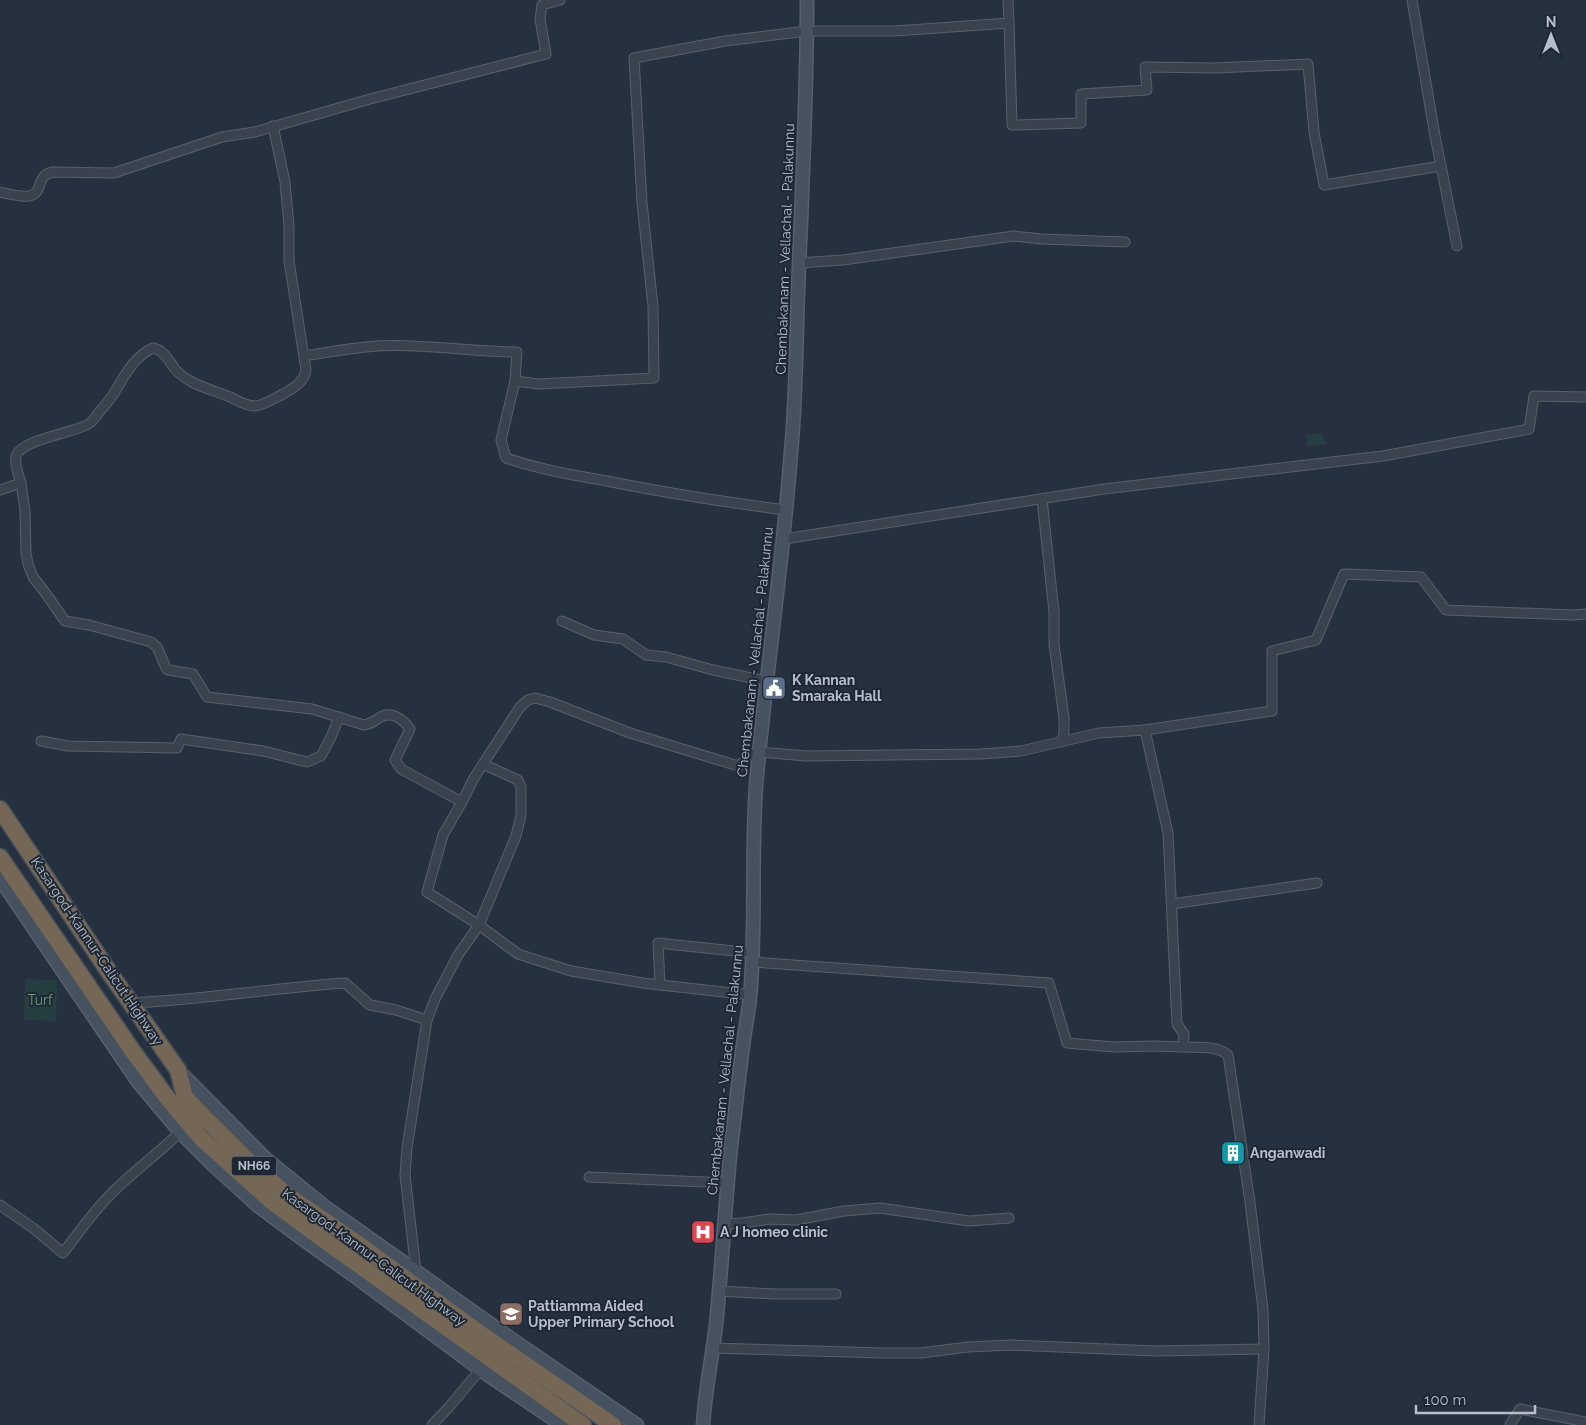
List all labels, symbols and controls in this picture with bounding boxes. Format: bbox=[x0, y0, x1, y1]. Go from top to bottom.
north arrow bbox=[1526, 10, 1576, 60]
text: N bbox=[1546, 14, 1556, 30]
street label: Chembakanam - Vellachal - Palakunnu bbox=[773, 123, 797, 375]
street label: Chembakanam - Vellachal - Palakunnu bbox=[734, 526, 776, 778]
place label: K Kannan Smaraka Hall bbox=[792, 672, 882, 704]
public building icon: K Kannan Smaraka Hall bbox=[761, 675, 787, 701]
street label: Kasargod-Kannur-Calicut Highway bbox=[28, 854, 166, 1048]
street label: Chembakanam - Vellachal - Palakunnu bbox=[704, 944, 746, 1196]
park label: Turf bbox=[27, 992, 54, 1008]
building icon: Anganwadi bbox=[1220, 1140, 1246, 1166]
place label: Anganwadi bbox=[1250, 1145, 1325, 1161]
road number: NH66 bbox=[232, 1156, 276, 1176]
street label: Kasargod-Kannur-Calicut Highway bbox=[279, 1185, 469, 1329]
hospital icon: A J homeo clinic bbox=[690, 1219, 716, 1245]
place label: A J homeo clinic bbox=[720, 1224, 828, 1240]
place label: Pattiamma Aided Upper Primary School bbox=[528, 1298, 675, 1330]
school or university icon: Pattiamma Aided Upper Primary School bbox=[498, 1301, 524, 1327]
scale bar bbox=[1416, 1382, 1535, 1414]
text: 100 m bbox=[1424, 1391, 1466, 1409]

